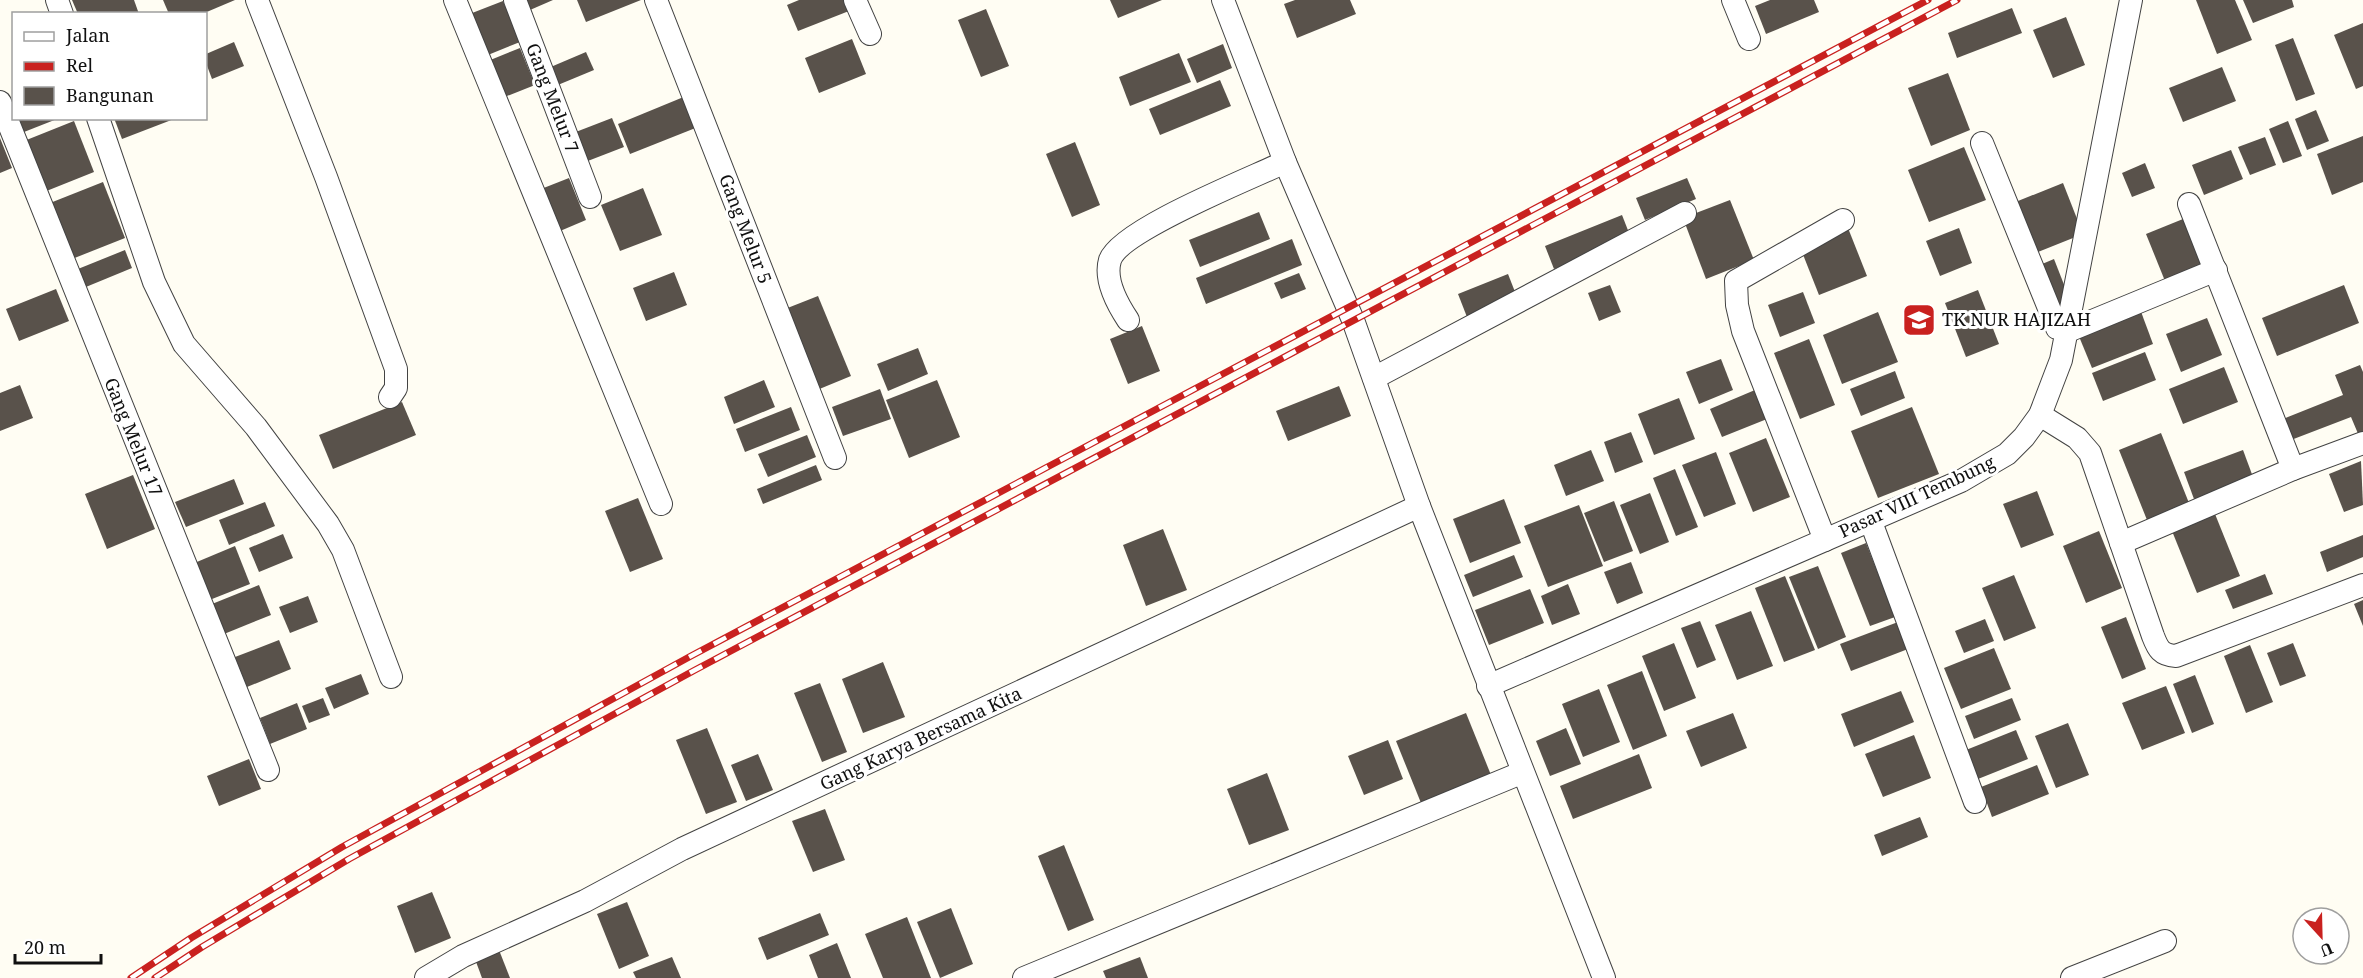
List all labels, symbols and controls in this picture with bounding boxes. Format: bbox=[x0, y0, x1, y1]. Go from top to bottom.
legend bbox=[12, 12, 207, 120]
text: Jalan bbox=[65, 23, 110, 47]
street label: Gang Melur 7 bbox=[521, 39, 585, 156]
text: Rel bbox=[66, 53, 93, 77]
text: Bangunan bbox=[66, 83, 154, 107]
street label: Gang Melur 5 bbox=[714, 170, 778, 287]
school or university icon: TK NUR HAJIZAH bbox=[1901, 302, 1937, 338]
place label: TK NUR HAJIZAH bbox=[1942, 307, 2091, 331]
street label: Gang Melur 17 bbox=[99, 374, 169, 499]
street label: Pasar VIII Tembung bbox=[1835, 449, 1999, 543]
street label: Gang Karya Bersama Kita bbox=[816, 681, 1025, 795]
north arrow bbox=[2291, 906, 2351, 966]
scale bar bbox=[15, 927, 100, 965]
text: 20 m bbox=[24, 935, 66, 959]
text: U bbox=[2317, 937, 2336, 962]

